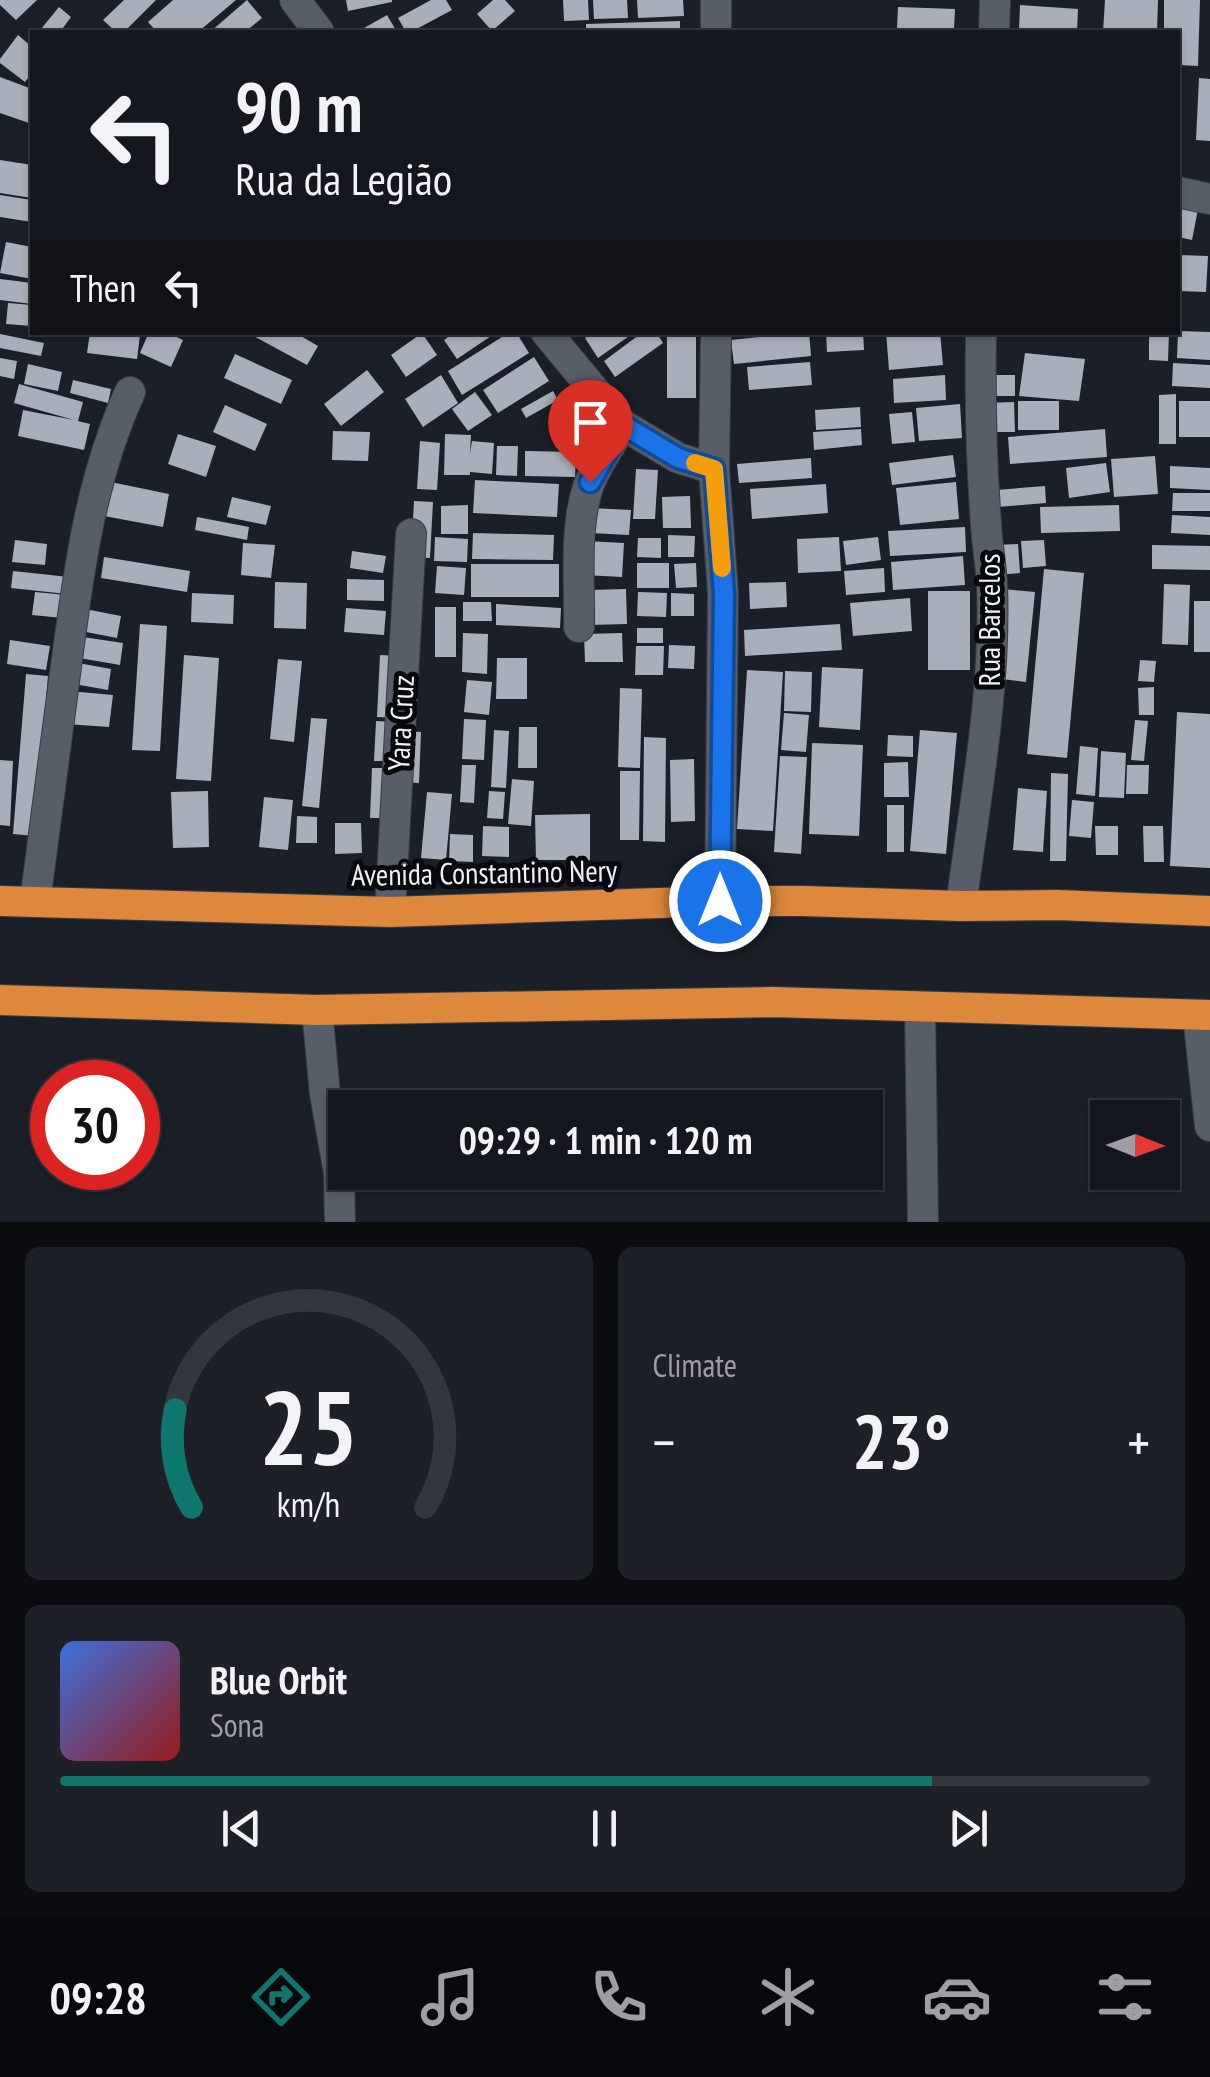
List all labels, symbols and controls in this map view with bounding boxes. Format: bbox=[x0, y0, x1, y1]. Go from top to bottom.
text: 90 m bbox=[235, 61, 363, 151]
icon: left bbox=[70, 70, 200, 200]
text: Rua da Legião bbox=[235, 149, 452, 207]
icon: left bbox=[156, 260, 211, 315]
text: Then bbox=[70, 263, 136, 312]
pin bbox=[548, 380, 633, 483]
icon: arrive bbox=[563, 395, 618, 450]
street label: Rua Barcelos bbox=[969, 554, 1008, 686]
street label: Yara Cruz bbox=[378, 674, 422, 772]
position arrow bbox=[668, 849, 772, 953]
street label: Avenida Constantino Nery bbox=[351, 850, 618, 894]
speed limit sign: 30 bbox=[30, 1060, 160, 1190]
north arrow bbox=[1090, 1100, 1180, 1190]
map controls bbox=[1090, 1100, 1180, 1190]
text: 09:29 · 1 min · 120 m bbox=[459, 1115, 752, 1164]
text: Climate bbox=[653, 1344, 737, 1386]
text: 25 bbox=[259, 1359, 358, 1494]
text: 23° bbox=[852, 1393, 951, 1490]
text: − bbox=[653, 1406, 675, 1477]
text: + bbox=[1127, 1406, 1150, 1477]
text: km/h bbox=[277, 1481, 340, 1527]
text: Blue Orbit bbox=[210, 1655, 347, 1704]
text: Sona bbox=[210, 1704, 264, 1746]
icon: previous bbox=[214, 1801, 269, 1856]
icon: pause bbox=[577, 1801, 632, 1856]
icon: next bbox=[941, 1801, 996, 1856]
icon: directions bbox=[246, 1962, 316, 2032]
icon: music bbox=[415, 1962, 485, 2032]
icon: phone bbox=[584, 1962, 654, 2032]
icon: climate bbox=[753, 1962, 823, 2032]
icon: car bbox=[922, 1962, 992, 2032]
icon: filters bbox=[1090, 1962, 1160, 2032]
text: 09:28 bbox=[49, 1968, 147, 2026]

